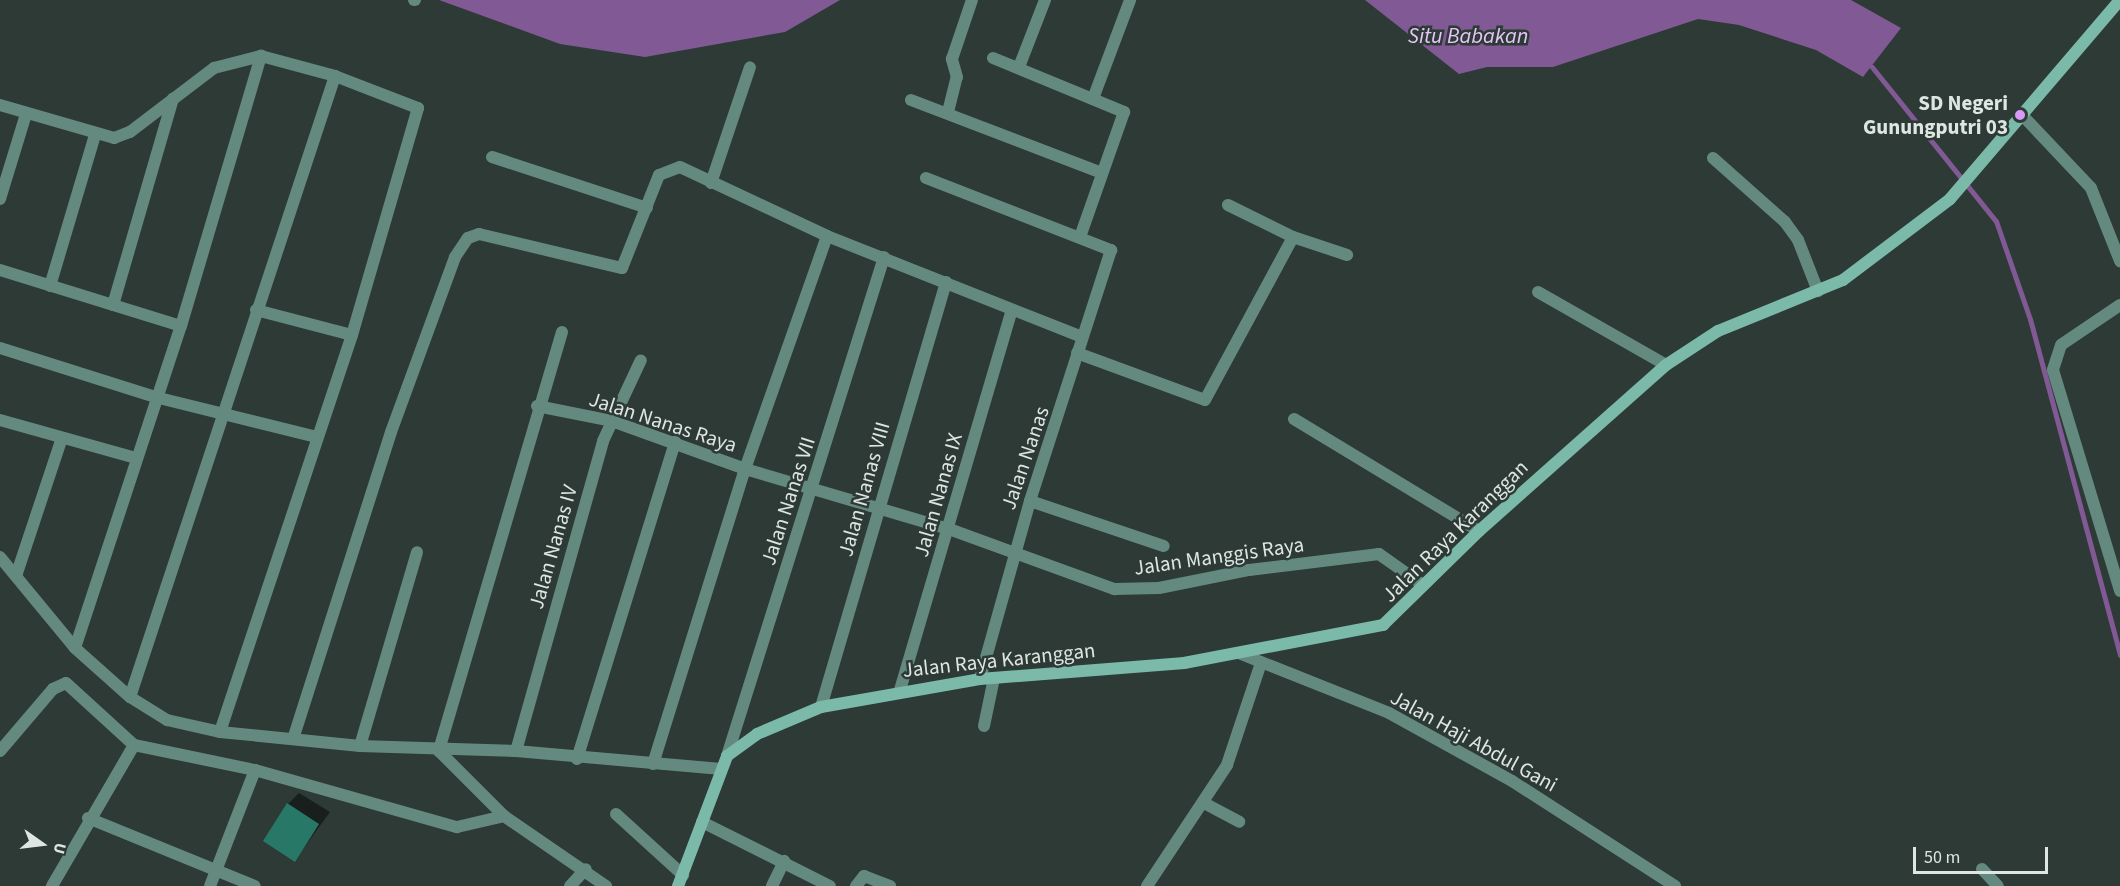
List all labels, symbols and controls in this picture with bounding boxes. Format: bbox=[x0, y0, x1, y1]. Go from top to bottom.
water label: Situ Babakan bbox=[1408, 24, 1528, 50]
place label: SD Negeri Gunungputri 03 bbox=[1863, 90, 2008, 140]
marker: SD Negeri Gunungputri 03 bbox=[2013, 108, 2027, 122]
street label: Jalan Nanas Raya bbox=[586, 386, 740, 458]
street label: Jalan Nanas bbox=[996, 403, 1054, 513]
street label: Jalan Nanas VIII bbox=[833, 419, 895, 559]
street label: Jalan Nanas IX bbox=[908, 430, 968, 560]
street label: Jalan Nanas VII bbox=[755, 434, 821, 568]
street label: Jalan Raya Karanggan bbox=[1377, 455, 1533, 607]
street label: Jalan Nanas IV bbox=[523, 482, 583, 612]
street label: Jalan Manggis Raya bbox=[1132, 532, 1306, 580]
street label: Jalan Raya Karanggan bbox=[902, 637, 1096, 683]
street label: Jalan Haji Abdul Gani bbox=[1386, 685, 1562, 797]
north arrow bbox=[12, 814, 72, 874]
scale bar bbox=[1916, 835, 2051, 873]
text: U bbox=[48, 841, 71, 856]
text: 50 m bbox=[1924, 845, 1960, 870]

